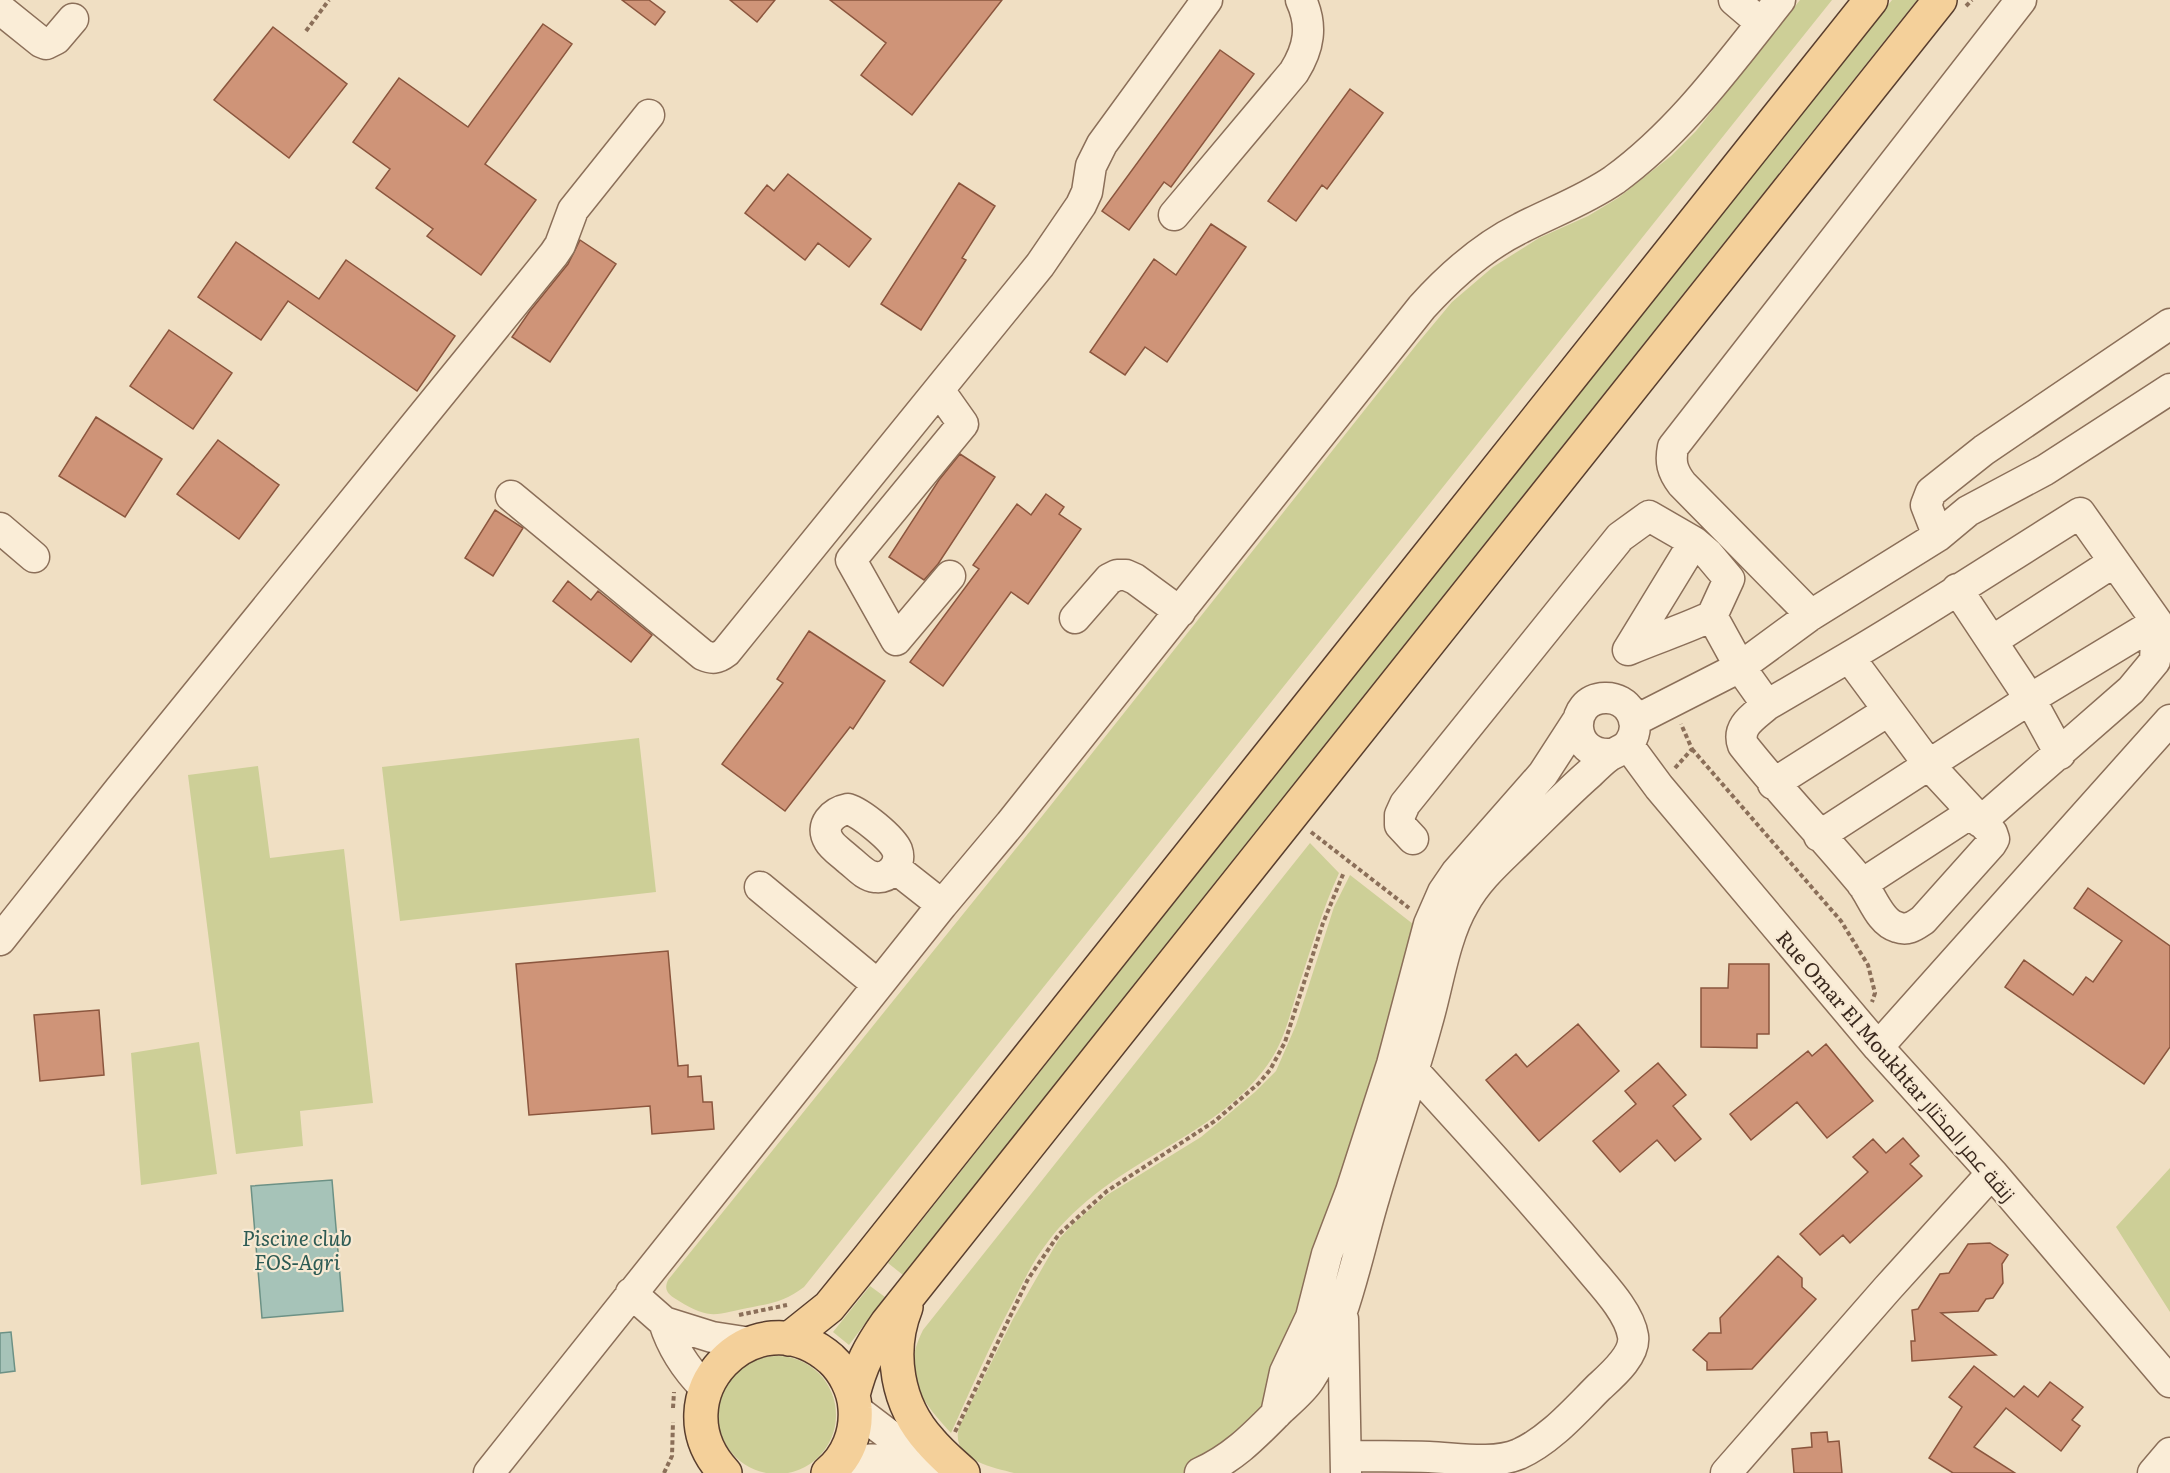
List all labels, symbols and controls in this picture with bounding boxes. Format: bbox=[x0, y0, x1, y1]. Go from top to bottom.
street label: Rue Omar El Moukhtar زنقة عمر المختار bbox=[1771, 923, 2023, 1207]
water label: Piscine club FOS-Agri bbox=[242, 1221, 352, 1276]

